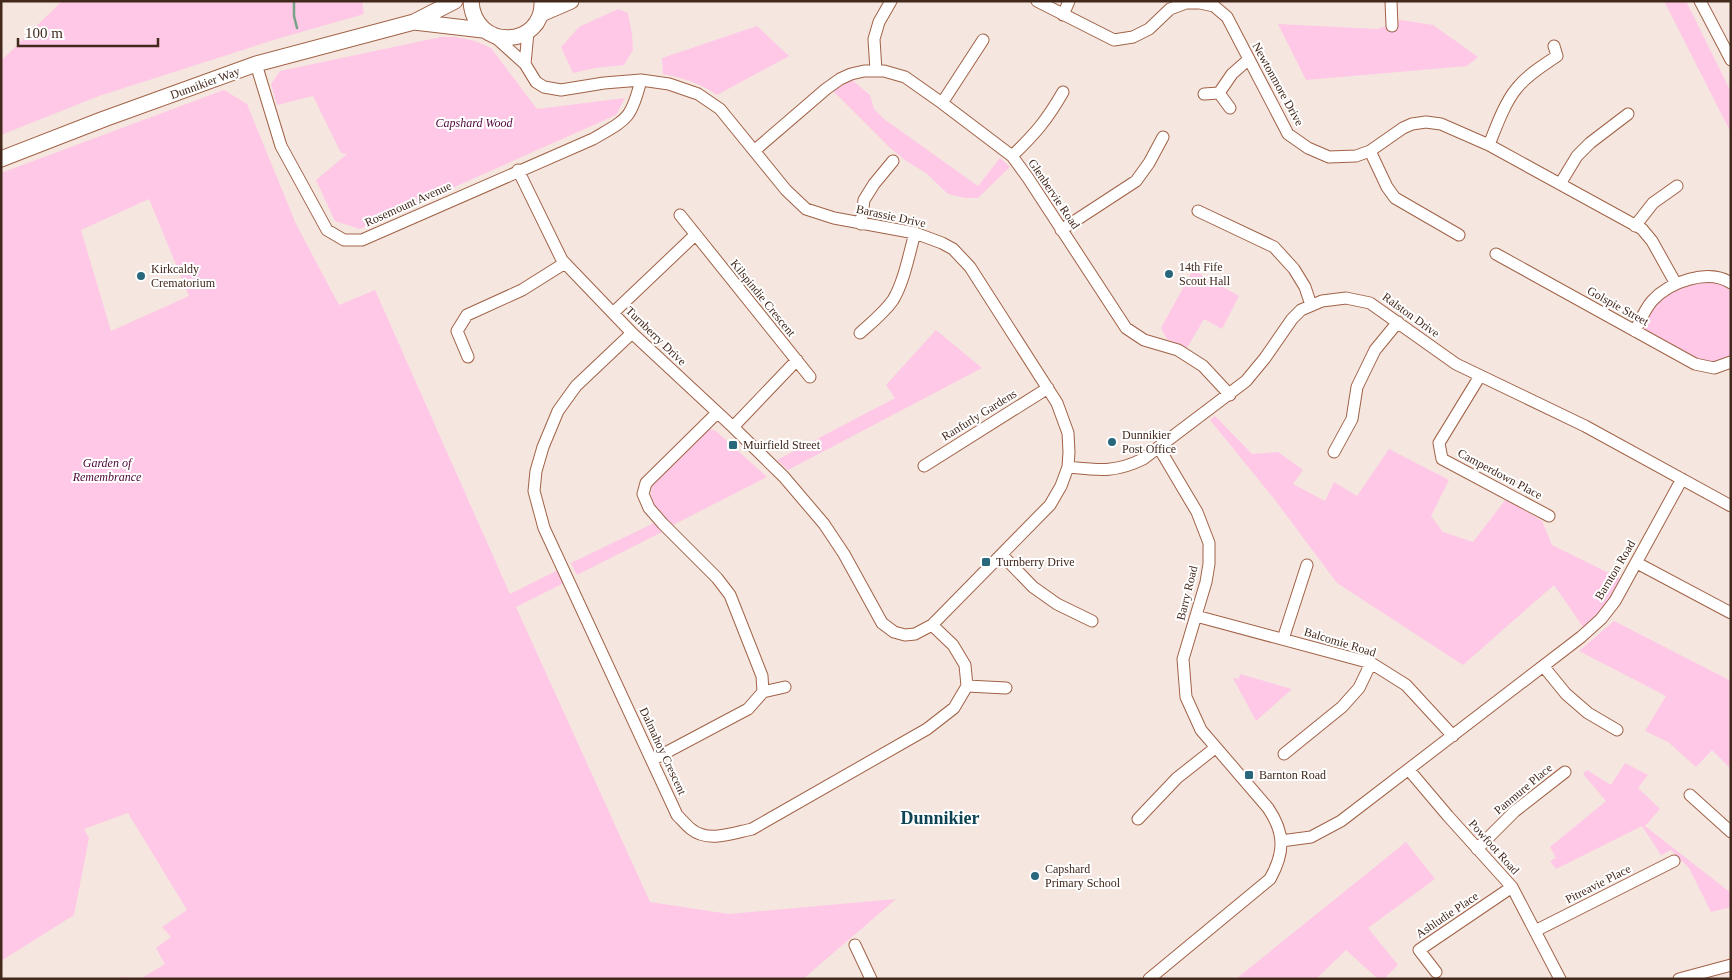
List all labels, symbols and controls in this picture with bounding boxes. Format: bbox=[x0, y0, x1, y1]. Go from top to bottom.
scale bar bbox=[18, 15, 158, 47]
text: 100 m bbox=[25, 25, 63, 41]
street label: Newtonmore Drive bbox=[1249, 40, 1307, 128]
street label: Dunnikier Way bbox=[168, 64, 242, 102]
park label: Capshard Wood bbox=[436, 116, 513, 130]
street label: Glenbervie Road bbox=[1025, 156, 1083, 232]
street label: Rosemount Avenue bbox=[362, 179, 454, 229]
street label: Barassie Drive bbox=[855, 202, 927, 230]
street label: Kilspindie Crescent bbox=[728, 257, 799, 340]
place label: 14th Fife Scout Hall bbox=[1179, 260, 1231, 288]
place label: Kirkcaldy Crematorium bbox=[151, 262, 216, 290]
marker: 14th Fife Scout Hall bbox=[1163, 268, 1175, 280]
marker: Kirkcaldy Crematorium bbox=[135, 270, 147, 282]
street label: Golspie Street bbox=[1585, 283, 1652, 329]
street label: Ralston Drive bbox=[1380, 290, 1442, 340]
street label: Turnberry Drive bbox=[623, 304, 689, 368]
street label: Ranfurly Gardens bbox=[939, 386, 1019, 444]
place label: Dunnikier Post Office bbox=[1122, 428, 1176, 456]
marker: Dunnikier Post Office bbox=[1106, 436, 1118, 448]
place label: Muirfield Street bbox=[743, 438, 821, 452]
marker: Muirfield Street bbox=[727, 439, 739, 451]
street label: Camperdown Place bbox=[1455, 446, 1545, 502]
park label: Garden of Remembrance bbox=[72, 456, 142, 484]
street label: Barnton Road bbox=[1592, 538, 1638, 602]
place label: Turnberry Drive bbox=[996, 555, 1075, 569]
marker: Turnberry Drive bbox=[980, 556, 992, 568]
street label: Barry Road bbox=[1173, 564, 1201, 622]
street label: Balcomie Road bbox=[1302, 624, 1378, 660]
street label: Dalmahoy Crescent bbox=[637, 705, 690, 798]
street label: Panmure Place bbox=[1491, 761, 1555, 817]
place label: Barnton Road bbox=[1259, 768, 1326, 782]
marker: Barnton Road bbox=[1243, 769, 1255, 781]
district label: Dunnikier bbox=[900, 808, 980, 828]
street label: Powfoot Road bbox=[1466, 817, 1522, 877]
place label: Capshard Primary School bbox=[1045, 862, 1121, 890]
street label: Pitreavie Place bbox=[1563, 862, 1633, 906]
marker: Capshard Primary School bbox=[1029, 870, 1041, 882]
street label: Ashludie Place bbox=[1413, 889, 1481, 941]

